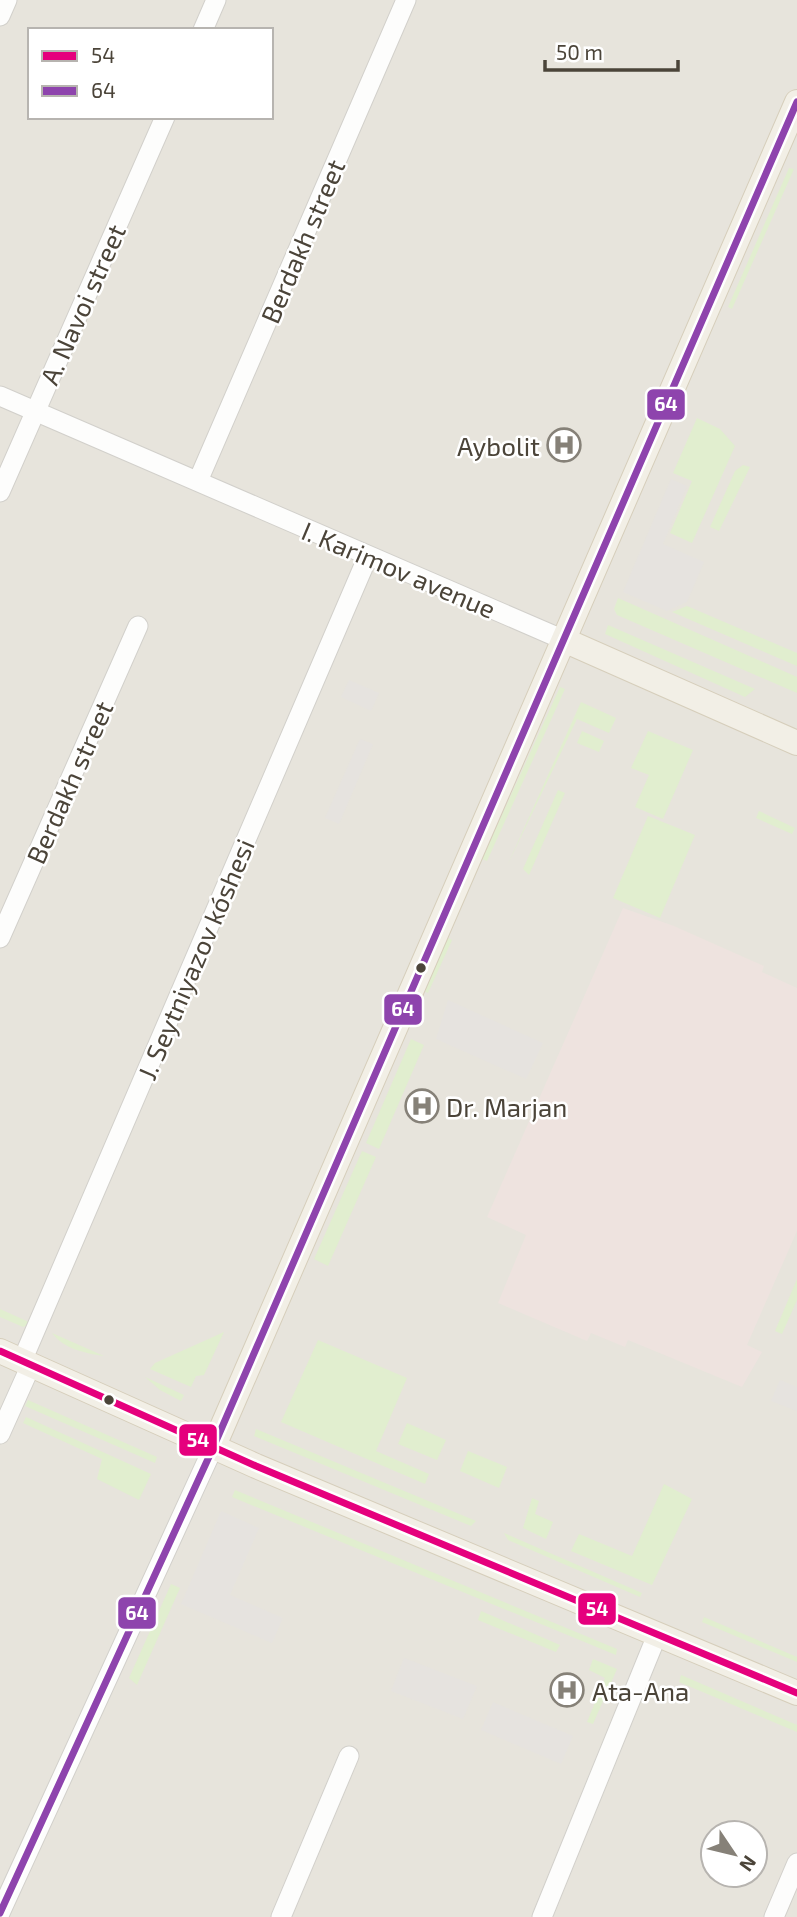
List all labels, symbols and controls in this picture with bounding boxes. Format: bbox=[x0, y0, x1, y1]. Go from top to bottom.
legend bbox=[28, 28, 273, 119]
scale bar bbox=[545, 28, 678, 72]
text: 50 m bbox=[556, 39, 603, 64]
text: 54 bbox=[91, 42, 115, 67]
text: 64 bbox=[91, 77, 116, 102]
street label: Berdakh street bbox=[254, 155, 350, 327]
street label: A. Navoi street bbox=[33, 219, 131, 389]
line badge: 64 bbox=[646, 388, 686, 421]
text: 64 bbox=[654, 392, 678, 415]
hospital icon: Aybolit bbox=[545, 426, 583, 464]
place label: Aybolit bbox=[457, 430, 540, 461]
street label: I. Karimov avenue bbox=[298, 514, 500, 624]
street label: Berdakh street bbox=[19, 696, 119, 868]
street label: J. Seytniyazov kóshesi bbox=[130, 834, 260, 1084]
unlabelled marker bbox=[414, 961, 428, 975]
line badge: 64 bbox=[383, 993, 423, 1026]
text: 64 bbox=[391, 997, 415, 1020]
hospital icon: Dr. Marjan bbox=[403, 1087, 441, 1125]
place label: Dr. Marjan bbox=[446, 1091, 567, 1122]
unlabelled marker bbox=[102, 1393, 116, 1407]
line badge: 54 bbox=[178, 1423, 218, 1457]
text: 54 bbox=[187, 1428, 209, 1451]
line badge: 54 bbox=[577, 1592, 617, 1626]
line badge: 64 bbox=[117, 1596, 157, 1630]
text: 54 bbox=[586, 1597, 608, 1620]
text: 64 bbox=[125, 1601, 149, 1624]
hospital icon: Ata-Ana bbox=[548, 1671, 586, 1709]
place label: Ata-Ana bbox=[592, 1675, 689, 1706]
north arrow bbox=[699, 1819, 769, 1889]
text: N bbox=[735, 1852, 762, 1876]

